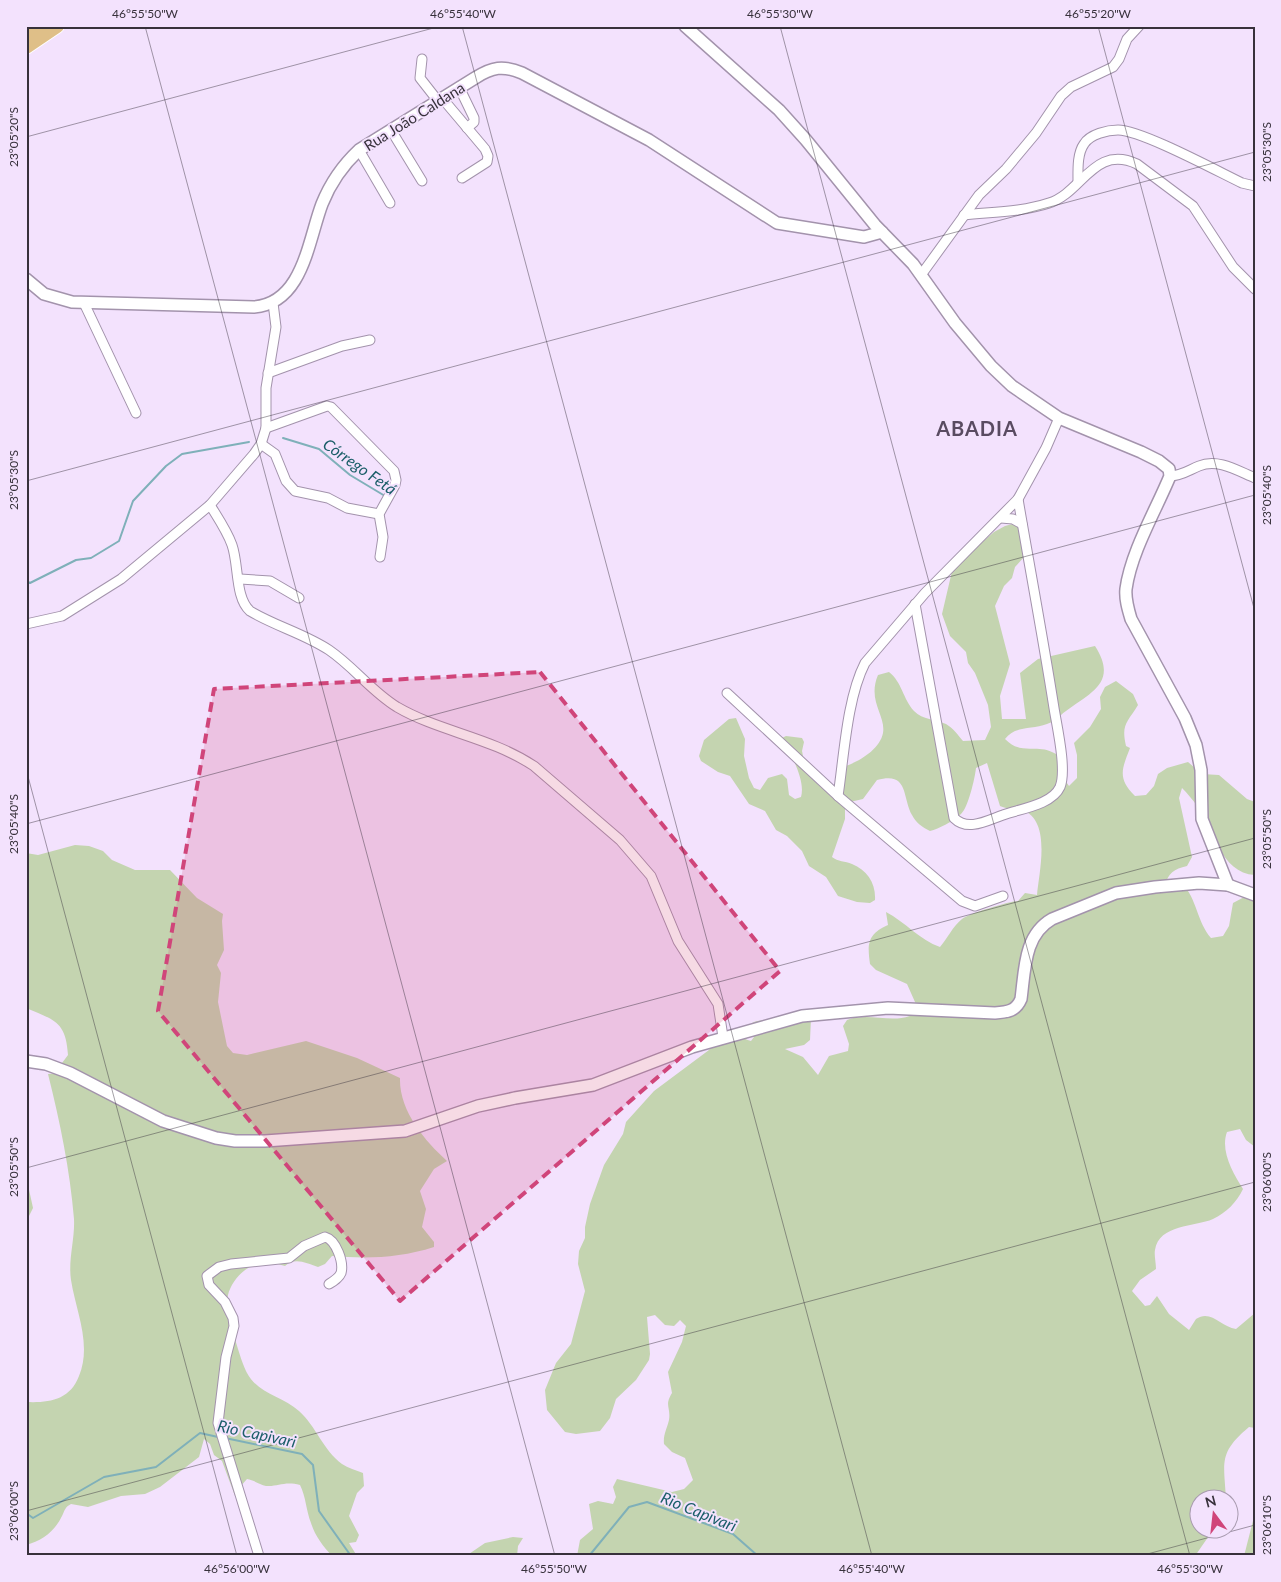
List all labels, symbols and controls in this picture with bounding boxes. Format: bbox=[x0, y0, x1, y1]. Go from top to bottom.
text: 46°55'50"W bbox=[112, 6, 179, 21]
text: 46°55'40"W bbox=[430, 6, 497, 21]
text: 46°55'30"W bbox=[747, 6, 814, 21]
text: 46°55'20"W bbox=[1065, 6, 1132, 21]
street label: Rua João Caldana bbox=[360, 78, 468, 154]
text: 23°05'20"S bbox=[6, 107, 21, 167]
text: 23°05'30"S bbox=[1259, 122, 1274, 182]
district label: ABADIA bbox=[935, 416, 1018, 440]
water label: Córrego Fetá bbox=[320, 434, 401, 499]
text: 23°05'30"S bbox=[6, 450, 21, 510]
text: 23°05'40"S bbox=[1259, 465, 1274, 525]
text: 23°05'40"S bbox=[6, 794, 21, 854]
text: 23°05'50"S bbox=[1259, 809, 1274, 869]
text: 23°05'50"S bbox=[6, 1137, 21, 1197]
text: 23°06'00"S bbox=[1259, 1152, 1274, 1212]
water label: Rio Capivari bbox=[216, 1415, 298, 1451]
text: 23°06'00"S bbox=[6, 1481, 21, 1541]
water label: Rio Capivari bbox=[658, 1487, 740, 1535]
north arrow bbox=[1188, 1490, 1238, 1540]
text: N bbox=[1203, 1491, 1218, 1511]
text: 23°06'10"S bbox=[1259, 1495, 1274, 1555]
text: 46°56'00"W bbox=[204, 1561, 271, 1576]
text: 46°55'50"W bbox=[521, 1561, 588, 1576]
text: 46°55'40"W bbox=[839, 1561, 906, 1576]
text: 46°55'30"W bbox=[1157, 1561, 1224, 1576]

